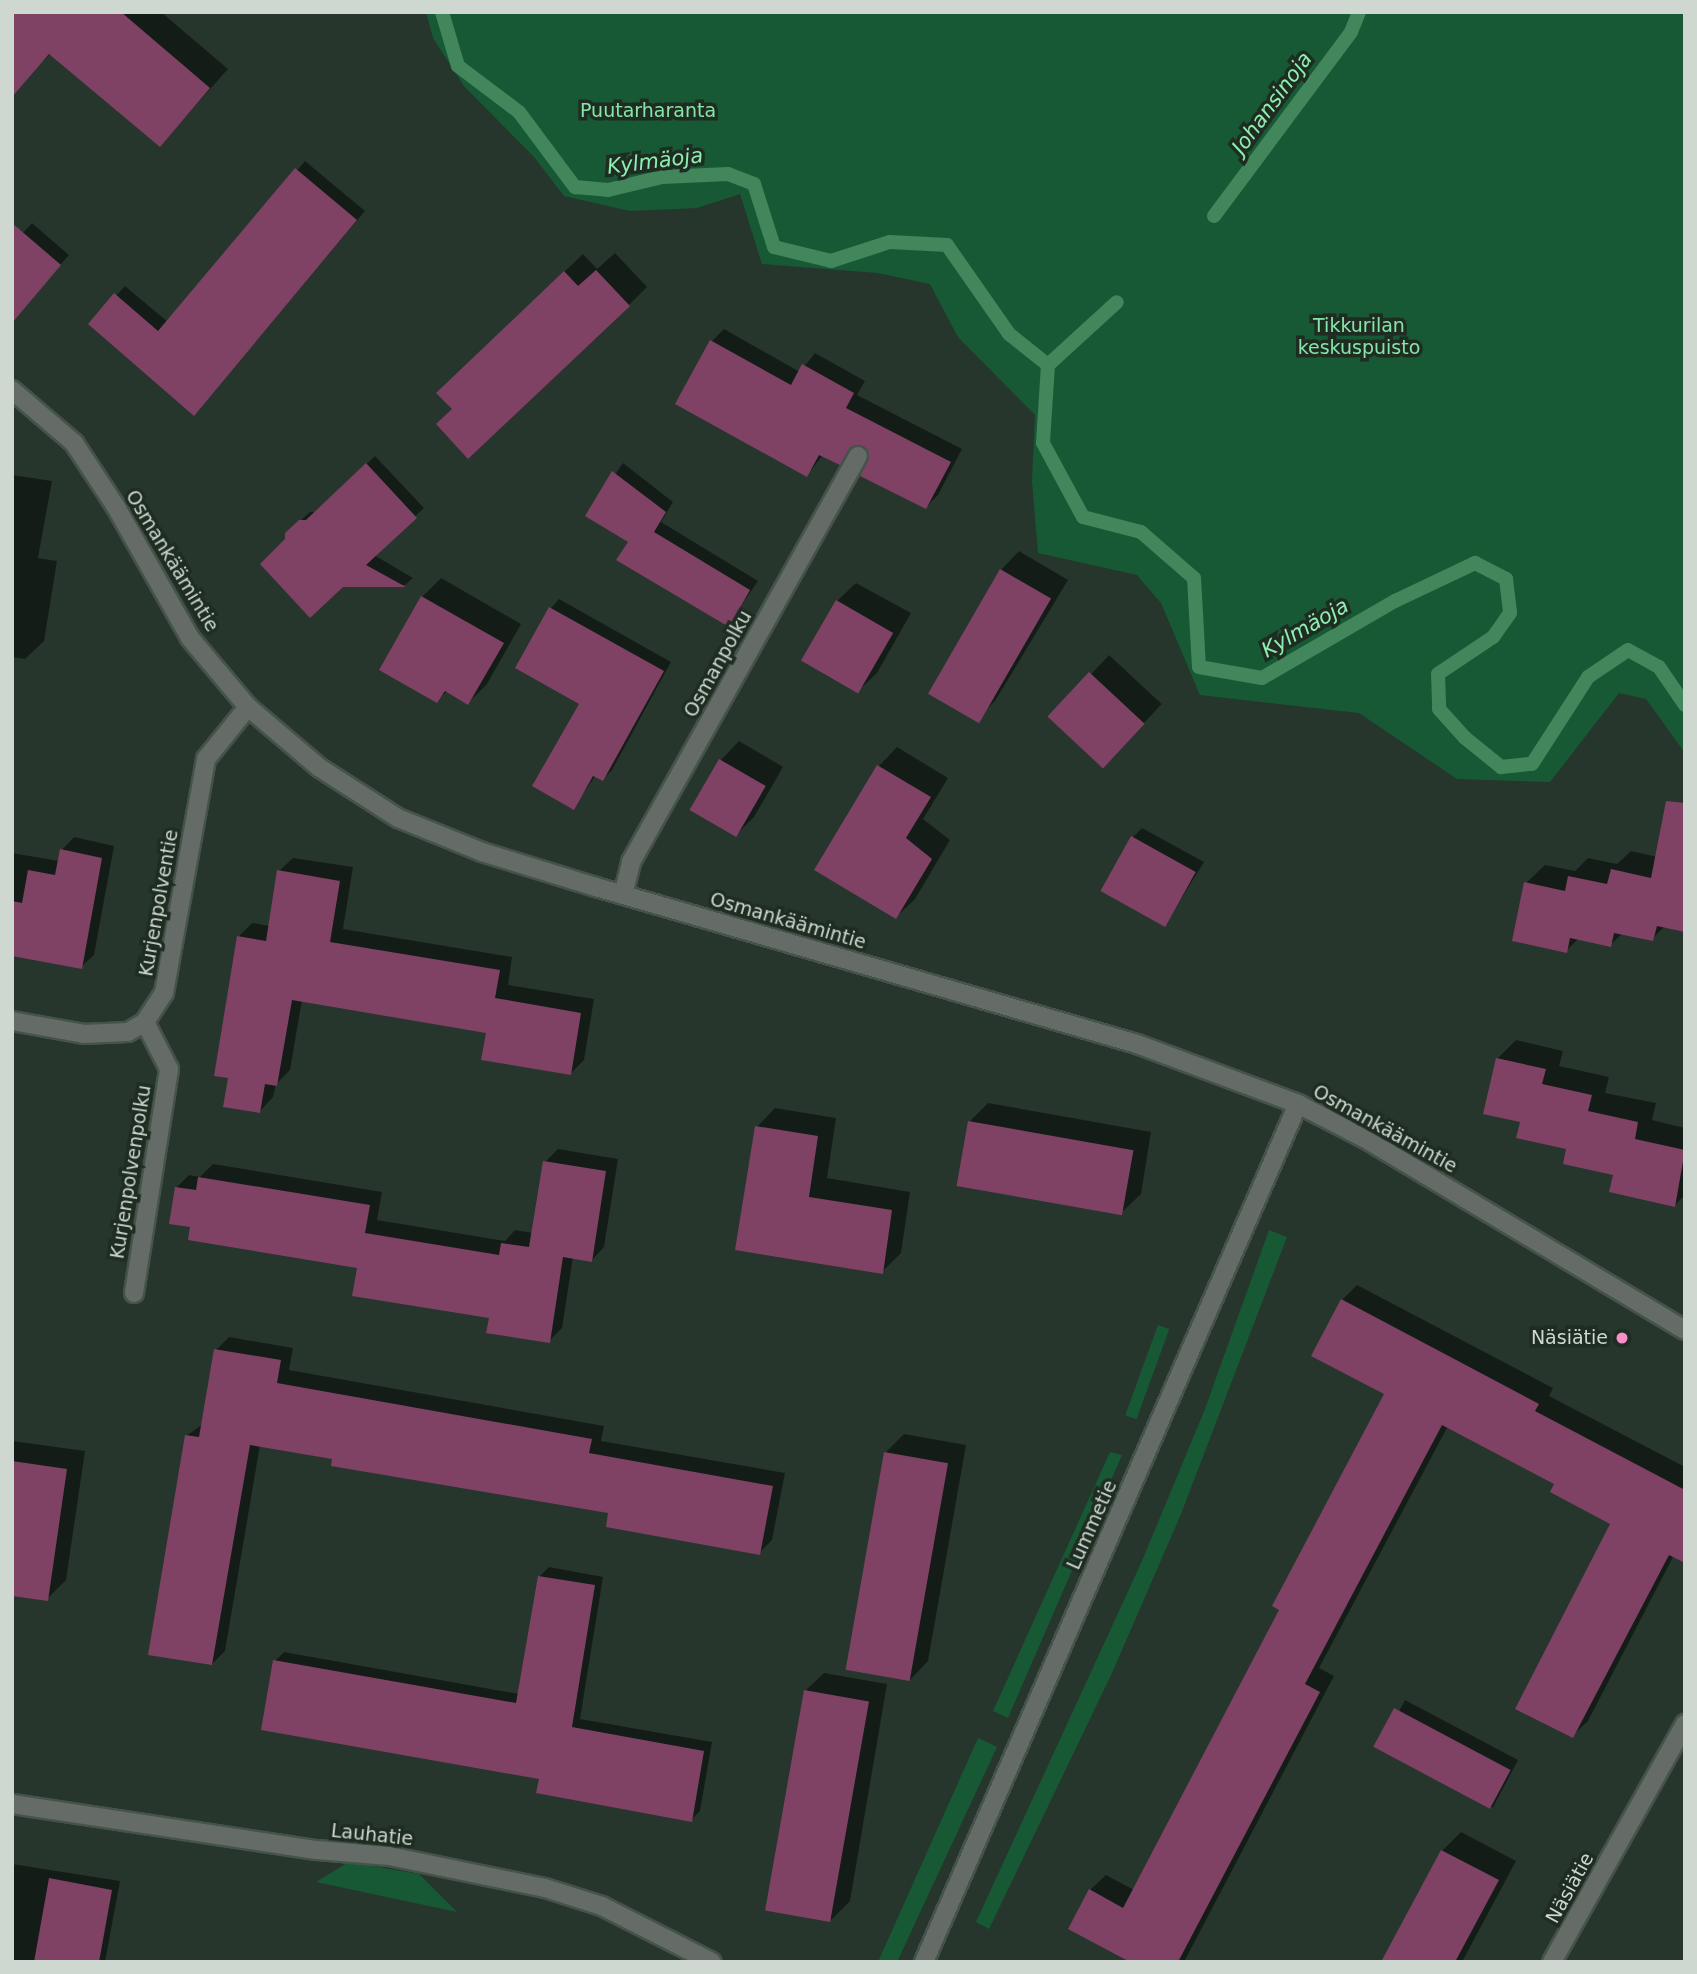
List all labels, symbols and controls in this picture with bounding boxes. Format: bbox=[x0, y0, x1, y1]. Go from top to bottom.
water label: Johansinoja bbox=[1226, 47, 1318, 159]
park label: Puutarharanta bbox=[580, 100, 716, 122]
water label: Kylmäoja bbox=[606, 143, 704, 179]
park label: Tikkurilan keskuspuisto bbox=[1298, 315, 1420, 359]
street label: Osmankäämintie bbox=[121, 486, 223, 636]
water label: Kylmäoja bbox=[1257, 593, 1353, 663]
street label: Osmanpolku bbox=[679, 607, 757, 721]
street label: Kurjenpolventie bbox=[135, 828, 183, 978]
street label: Osmankäämintie bbox=[707, 888, 869, 954]
street label: Osmankäämintie bbox=[1309, 1080, 1461, 1178]
street label: Kurjenpolvenpolku bbox=[106, 1083, 156, 1261]
place label: Näsiätie bbox=[1531, 1327, 1608, 1349]
marker: Näsiätie bbox=[1614, 1330, 1630, 1346]
street label: Lummetie bbox=[1062, 1477, 1122, 1573]
street label: Lauhatie bbox=[330, 1819, 414, 1851]
street label: Näsiätie bbox=[1541, 1849, 1599, 1927]

